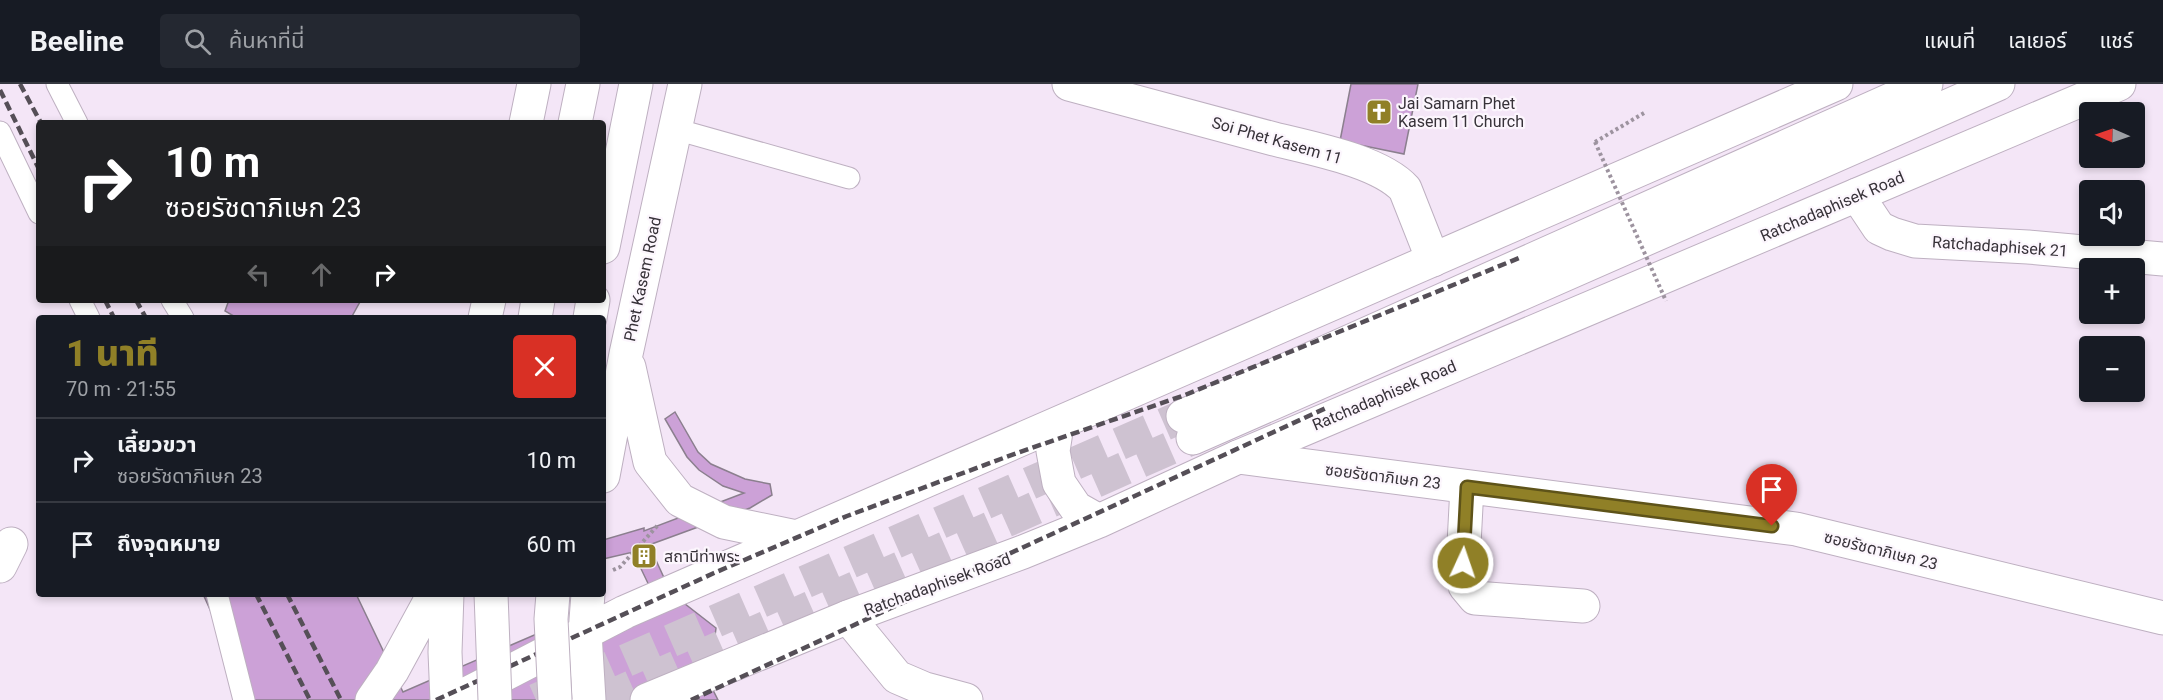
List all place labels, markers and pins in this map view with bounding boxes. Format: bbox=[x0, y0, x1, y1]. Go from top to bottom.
place label: Jai Samarn Phet Kasem 11 Church bbox=[1398, 94, 1524, 131]
church icon: Jai Samarn Phet Kasem 11 Church bbox=[1364, 97, 1394, 127]
pin bbox=[1746, 464, 1797, 526]
building icon: สถานีท่าพระ bbox=[629, 541, 659, 571]
place label: สถานีท่าพระ bbox=[664, 547, 740, 566]

